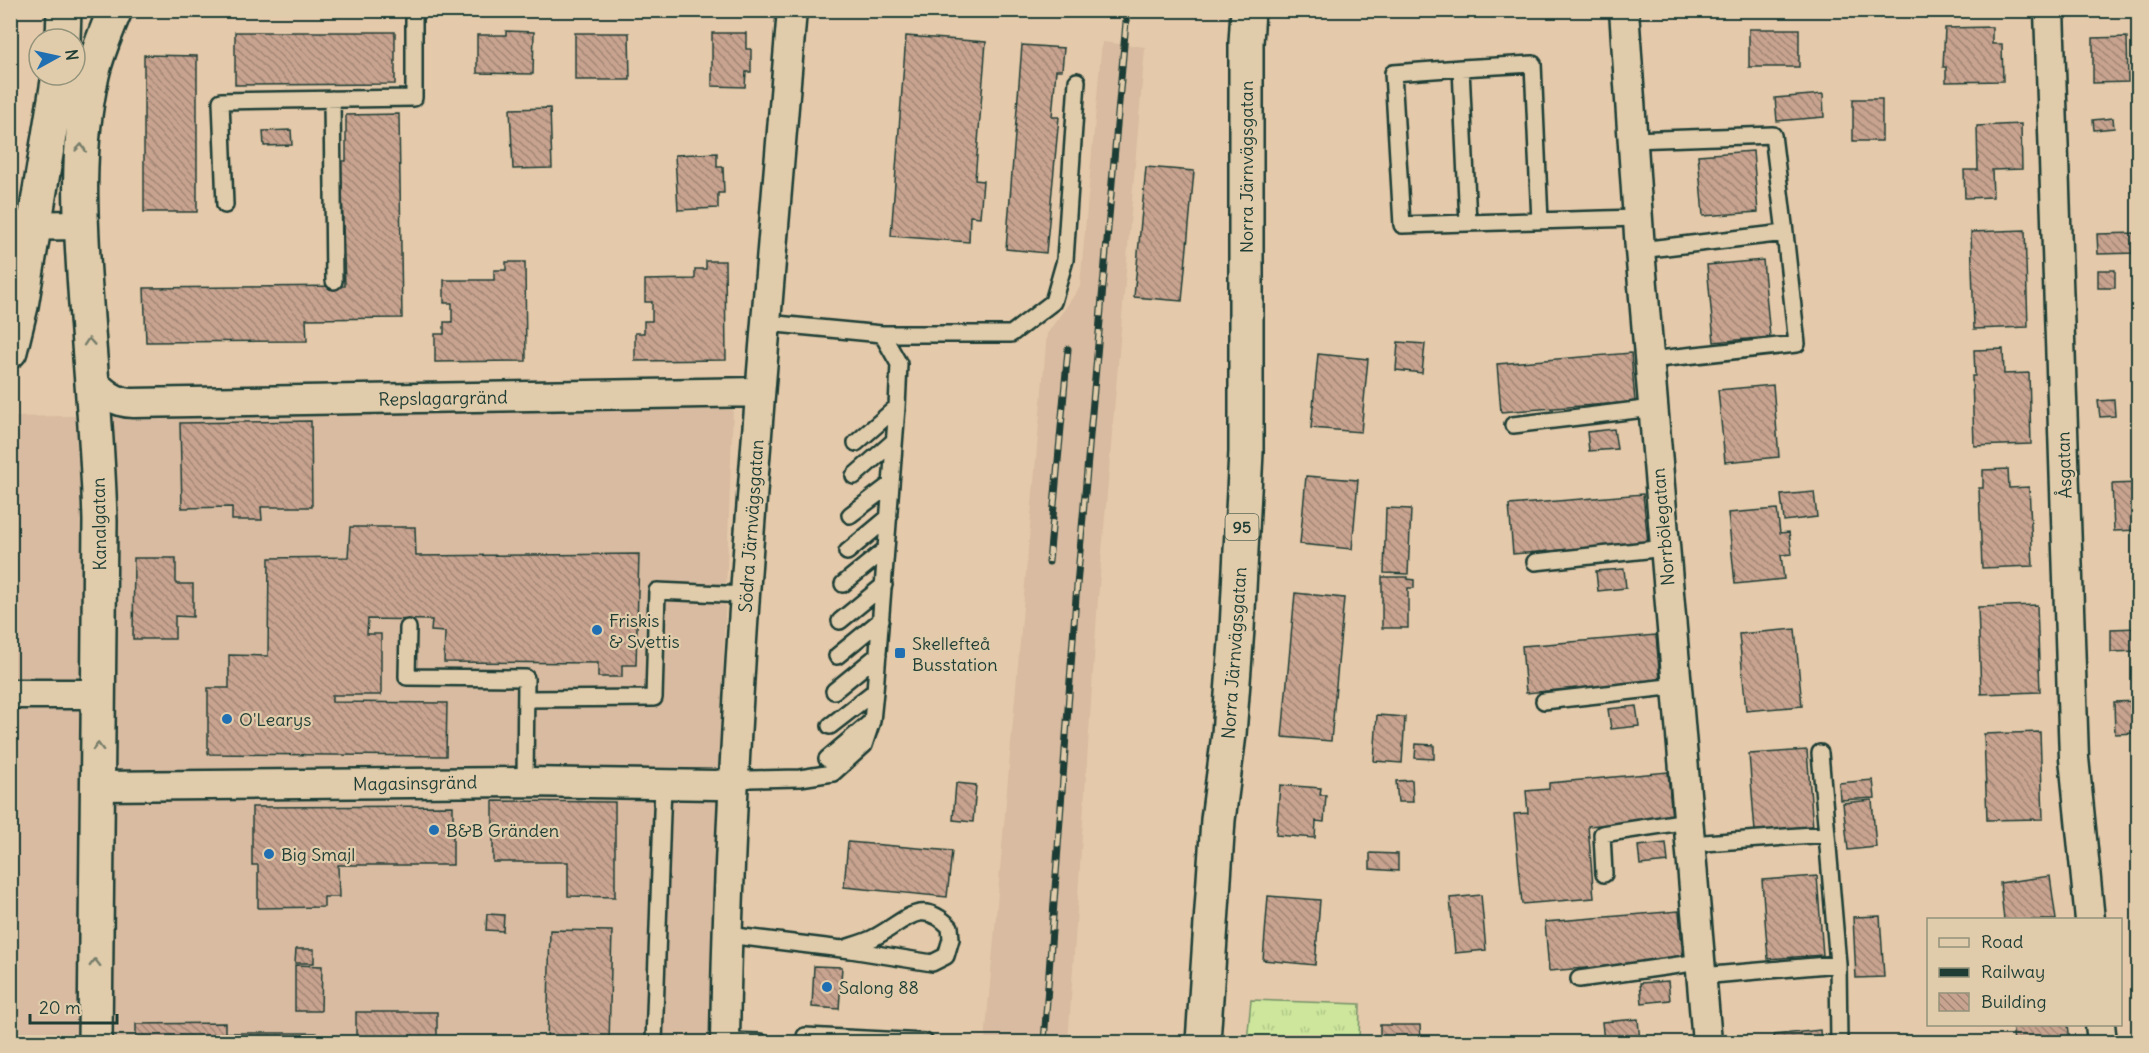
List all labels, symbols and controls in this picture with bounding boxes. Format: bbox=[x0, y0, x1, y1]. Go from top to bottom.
north arrow bbox=[27, 27, 87, 87]
text: N bbox=[61, 48, 83, 62]
street label: Norra Järnvägsgatan bbox=[1235, 81, 1258, 253]
one-way arrow bbox=[74, 143, 87, 152]
one-way arrow bbox=[82, 338, 95, 347]
street label: Repslagargränd bbox=[378, 385, 508, 411]
street label: Åsgatan bbox=[2051, 431, 2077, 499]
street label: Södra Järnvägsgatan bbox=[733, 439, 769, 613]
street label: Norrbölegatan bbox=[1646, 467, 1680, 587]
street label: Kanalgatan bbox=[87, 477, 111, 571]
road number: 95 bbox=[1226, 514, 1258, 540]
street label: Norra Järnvägsgatan bbox=[1217, 566, 1251, 740]
place label: Friskis & Svettis bbox=[609, 609, 680, 653]
marker: Friskis & Svettis bbox=[590, 623, 604, 637]
place label: Skellefteå Busstation bbox=[912, 632, 998, 676]
marker: Skellefteå Busstation bbox=[893, 646, 907, 660]
place label: O'Learys bbox=[239, 708, 311, 731]
marker: O'Learys bbox=[220, 712, 234, 726]
one-way arrow bbox=[92, 743, 104, 752]
street label: Magasinsgränd bbox=[353, 770, 478, 796]
place label: B&B Gränden bbox=[446, 819, 559, 842]
marker: B&B Gränden bbox=[427, 823, 441, 837]
place label: Big Smajl bbox=[281, 843, 355, 866]
marker: Big Smajl bbox=[262, 847, 276, 861]
legend bbox=[1927, 918, 2122, 1026]
text: Road bbox=[1981, 930, 2024, 953]
one-way arrow bbox=[89, 959, 101, 968]
text: Railway bbox=[1981, 960, 2045, 983]
place label: Salong 88 bbox=[839, 976, 919, 999]
marker: Salong 88 bbox=[820, 980, 834, 994]
scale bar bbox=[30, 987, 117, 1025]
text: Building bbox=[1981, 990, 2046, 1013]
text: 20 m bbox=[39, 996, 81, 1019]

